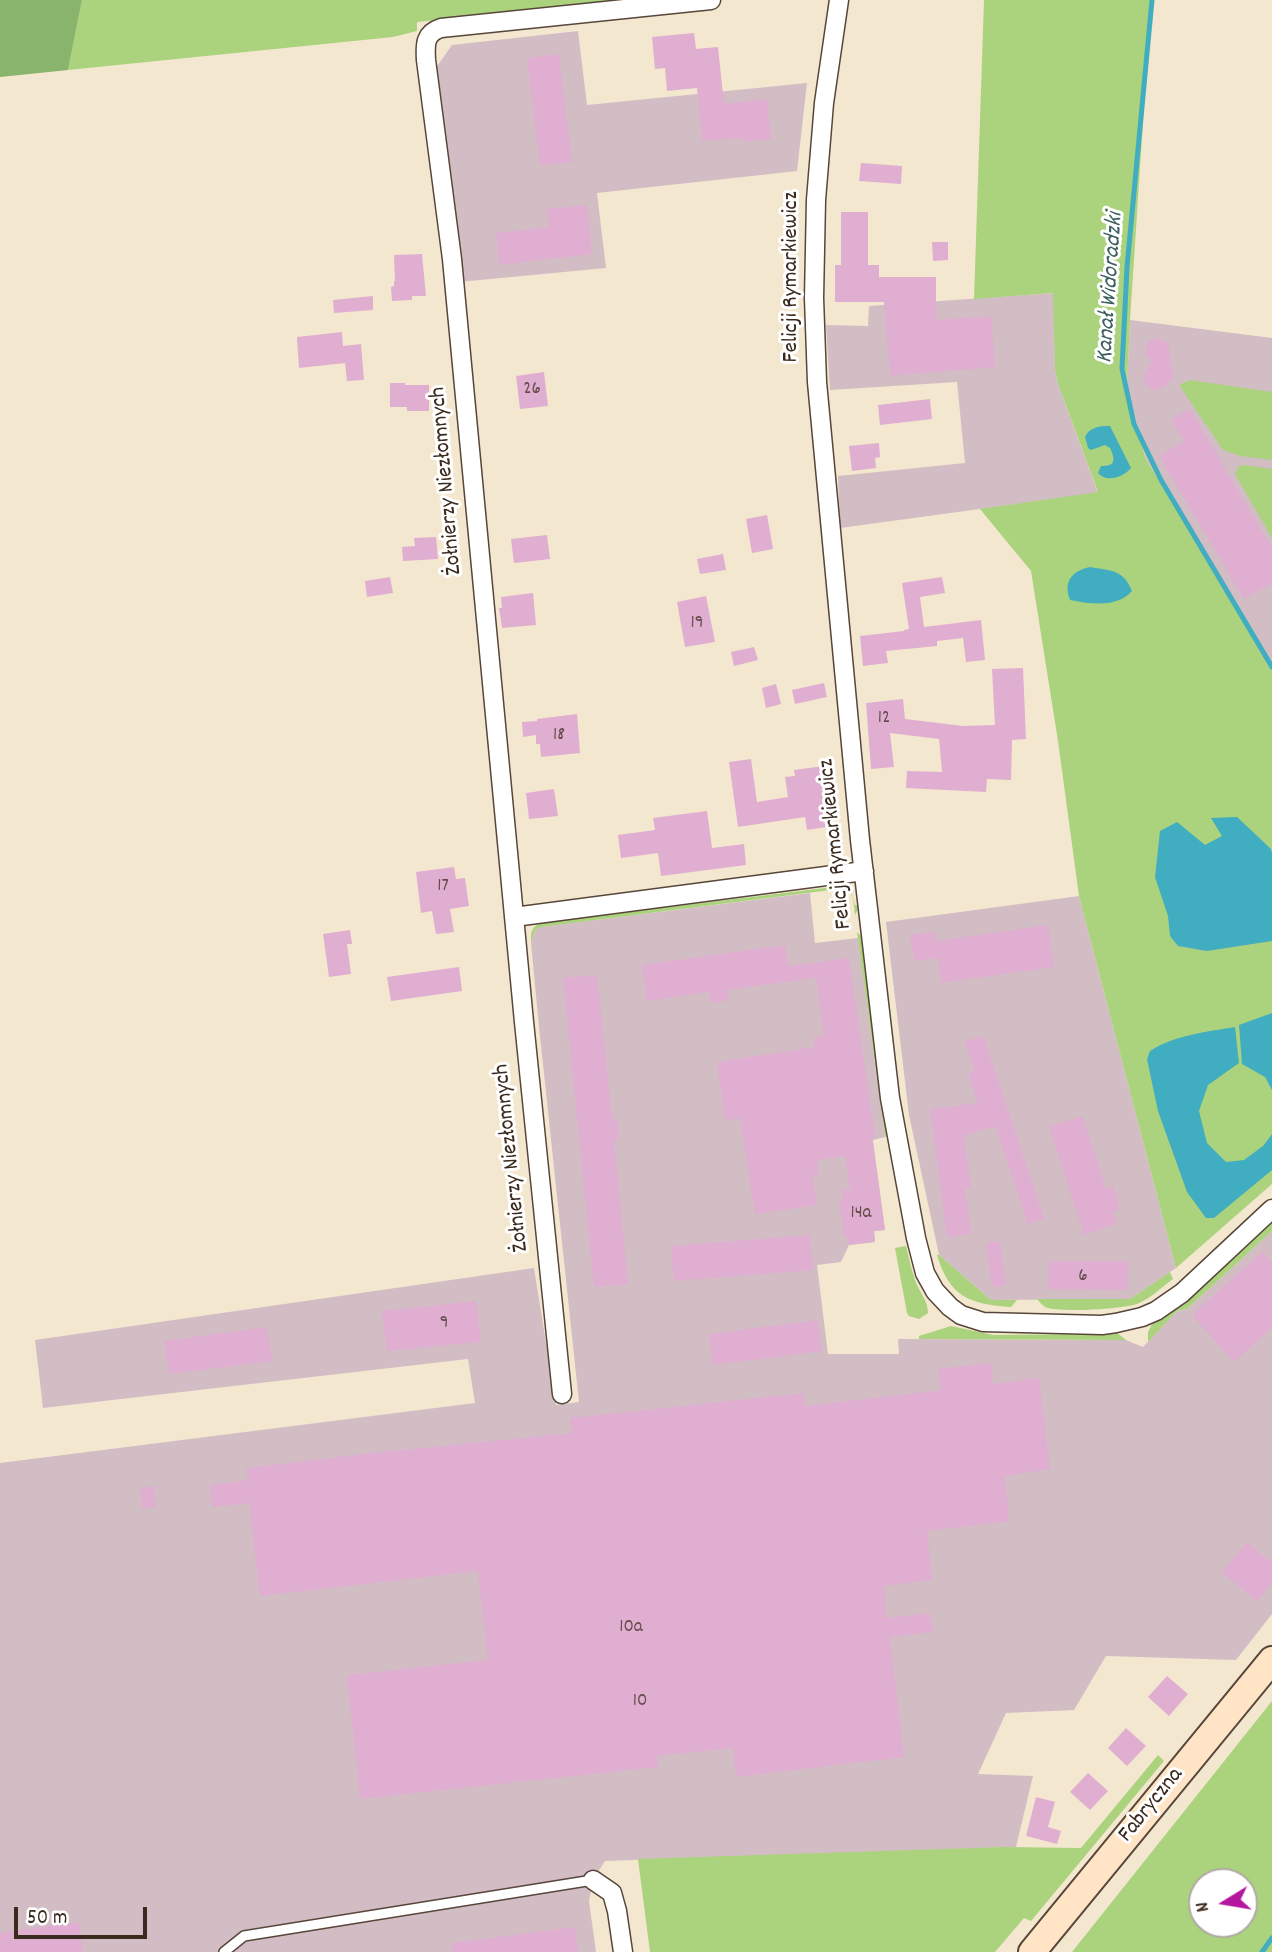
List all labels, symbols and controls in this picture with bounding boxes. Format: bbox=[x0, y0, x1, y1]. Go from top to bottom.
street label: Felicji Rymarkiewicz bbox=[779, 191, 807, 363]
water label: Kanał Widoradzki bbox=[1092, 212, 1132, 364]
house number: 26 bbox=[523, 379, 541, 401]
street label: Żołnierzy Niezłomnych bbox=[426, 386, 470, 576]
house number: 19 bbox=[691, 613, 703, 635]
house number: 12 bbox=[878, 708, 890, 730]
house number: 18 bbox=[553, 725, 565, 747]
street label: Felicji Rymarkiewicz bbox=[814, 757, 860, 931]
house number: 17 bbox=[437, 876, 449, 898]
street label: Żołnierzy Niezłomnych bbox=[489, 1062, 537, 1254]
house number: 14a bbox=[851, 1203, 871, 1225]
house number: 6 bbox=[1078, 1266, 1088, 1288]
house number: 9 bbox=[440, 1313, 448, 1335]
house number: 10a bbox=[619, 1617, 643, 1639]
house number: 10 bbox=[633, 1691, 647, 1713]
street label: Fabryczna bbox=[1114, 1763, 1190, 1849]
north arrow bbox=[1188, 1868, 1258, 1938]
scale bar bbox=[18, 1892, 150, 1936]
text: N bbox=[1190, 1900, 1218, 1914]
text: 50 m bbox=[27, 1904, 67, 1934]

